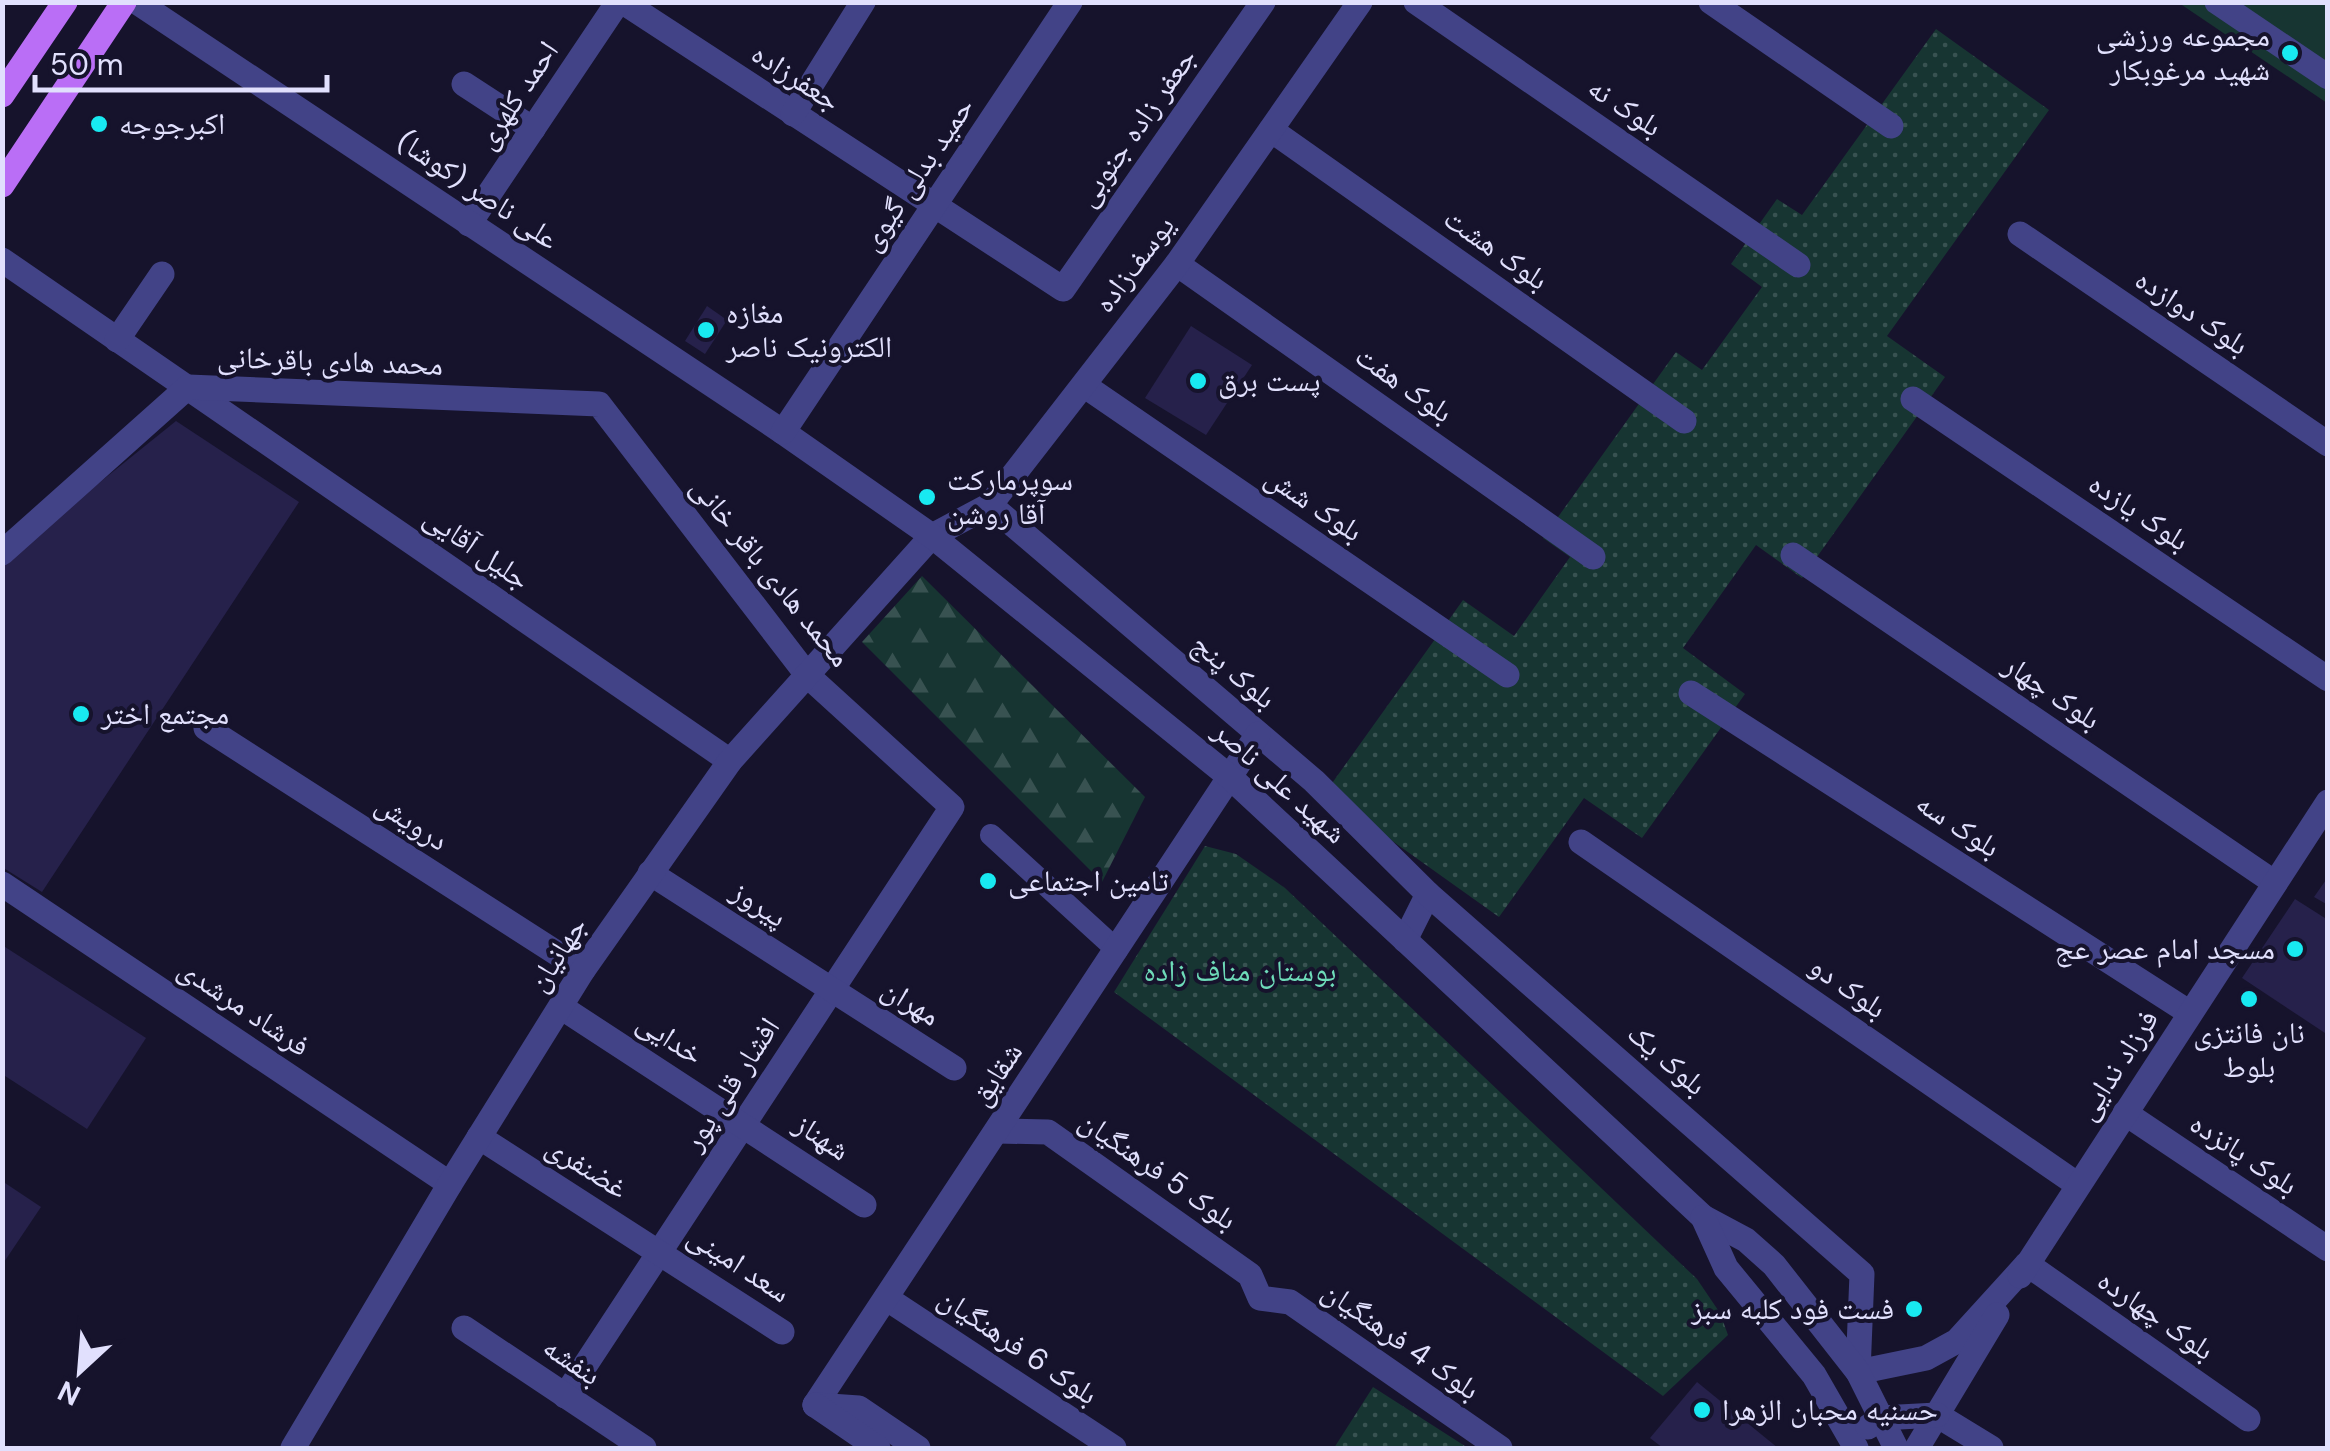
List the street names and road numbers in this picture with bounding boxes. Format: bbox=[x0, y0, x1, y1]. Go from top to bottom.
street label: احمد کلهری bbox=[466, 33, 567, 156]
street label: جعفرزاده bbox=[744, 33, 848, 120]
street label: جعفر زاده جنوبی bbox=[1066, 40, 1205, 214]
street label: بلوک نه bbox=[1581, 68, 1670, 145]
street label: حمید بدلی گیوی bbox=[851, 89, 982, 258]
street label: علی ناصر (کوشا) bbox=[390, 121, 567, 258]
street label: بلوک هشت bbox=[1436, 199, 1556, 299]
street label: یوسف‌زاده bbox=[1084, 207, 1183, 320]
street label: بلوک دوازده bbox=[2128, 259, 2257, 364]
street label: بلوک هفت bbox=[1348, 336, 1461, 431]
street label: محمد هادی باقرخانی bbox=[216, 337, 444, 384]
street label: بلوک شش bbox=[1258, 457, 1371, 550]
street label: بلوک یازده bbox=[2081, 464, 2197, 559]
street label: محمد هادی باقر خانی bbox=[683, 468, 860, 675]
street label: جلیل آقایی bbox=[416, 497, 538, 598]
street label: بلوک پنج bbox=[1184, 624, 1285, 717]
street label: بلوک چهار bbox=[1995, 644, 2108, 738]
street label: شهید علی ناصر bbox=[1205, 711, 1355, 852]
street label: بلوک سه bbox=[1909, 783, 2008, 866]
street label: درویش bbox=[369, 784, 456, 859]
street label: پیروز bbox=[723, 871, 795, 936]
street label: جهانیان bbox=[518, 909, 595, 999]
street label: بلوک دو bbox=[1802, 946, 1895, 1027]
street label: فرشاد مرشدی bbox=[171, 948, 318, 1065]
street label: مهران bbox=[875, 969, 948, 1035]
street label: خدایی bbox=[630, 1002, 711, 1073]
street label: فرزاد ندایی bbox=[2066, 1002, 2167, 1127]
street label: افشار قلی پور bbox=[672, 1010, 788, 1159]
street label: بلوک یک bbox=[1619, 1013, 1715, 1104]
street label: شقایق bbox=[960, 1034, 1031, 1113]
street label: بلوک 5 فرهنگیان bbox=[1072, 1101, 1245, 1238]
street label: شهناز bbox=[786, 1103, 858, 1169]
street label: بلوک پانزده bbox=[2183, 1103, 2306, 1204]
street label: غضنفری bbox=[539, 1126, 636, 1207]
street label: سعد امینی bbox=[680, 1216, 798, 1311]
street label: بلوک چهارده bbox=[2090, 1260, 2222, 1369]
street label: بلوک 4 فرهنگیان bbox=[1315, 1271, 1488, 1408]
street label: بلوک 6 فرهنگیان bbox=[931, 1278, 1106, 1413]
street label: بنفشه bbox=[536, 1327, 609, 1394]

